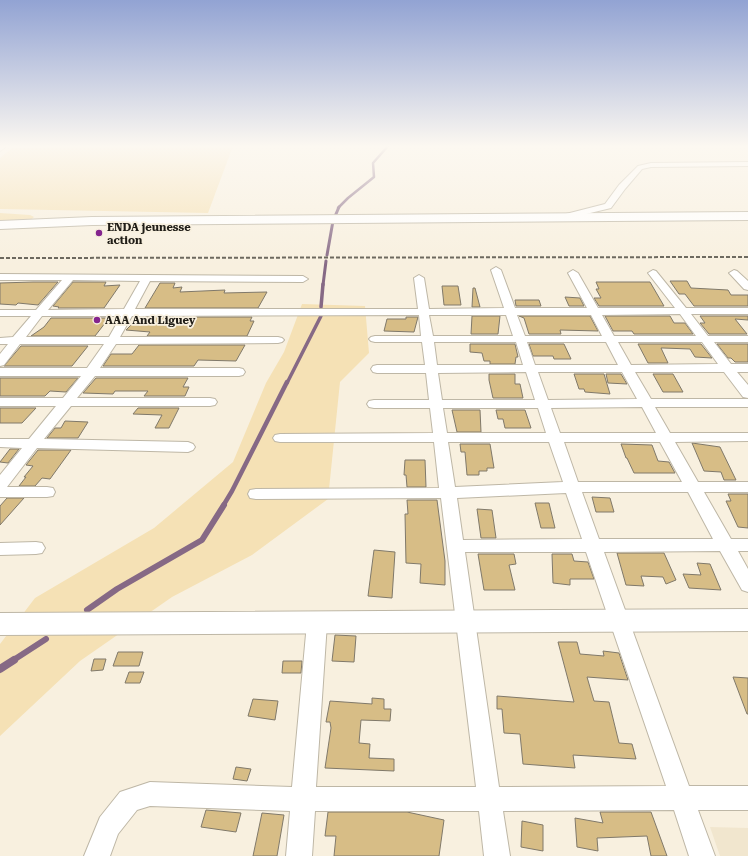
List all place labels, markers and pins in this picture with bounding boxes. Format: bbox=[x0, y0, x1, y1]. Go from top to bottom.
place label: ENDA jeunesse action bbox=[107, 221, 191, 247]
marker: ENDA jeunesse action bbox=[94, 228, 104, 238]
place label: AAA And Liguey bbox=[105, 314, 196, 327]
marker: AAA And Liguey bbox=[92, 315, 102, 325]

